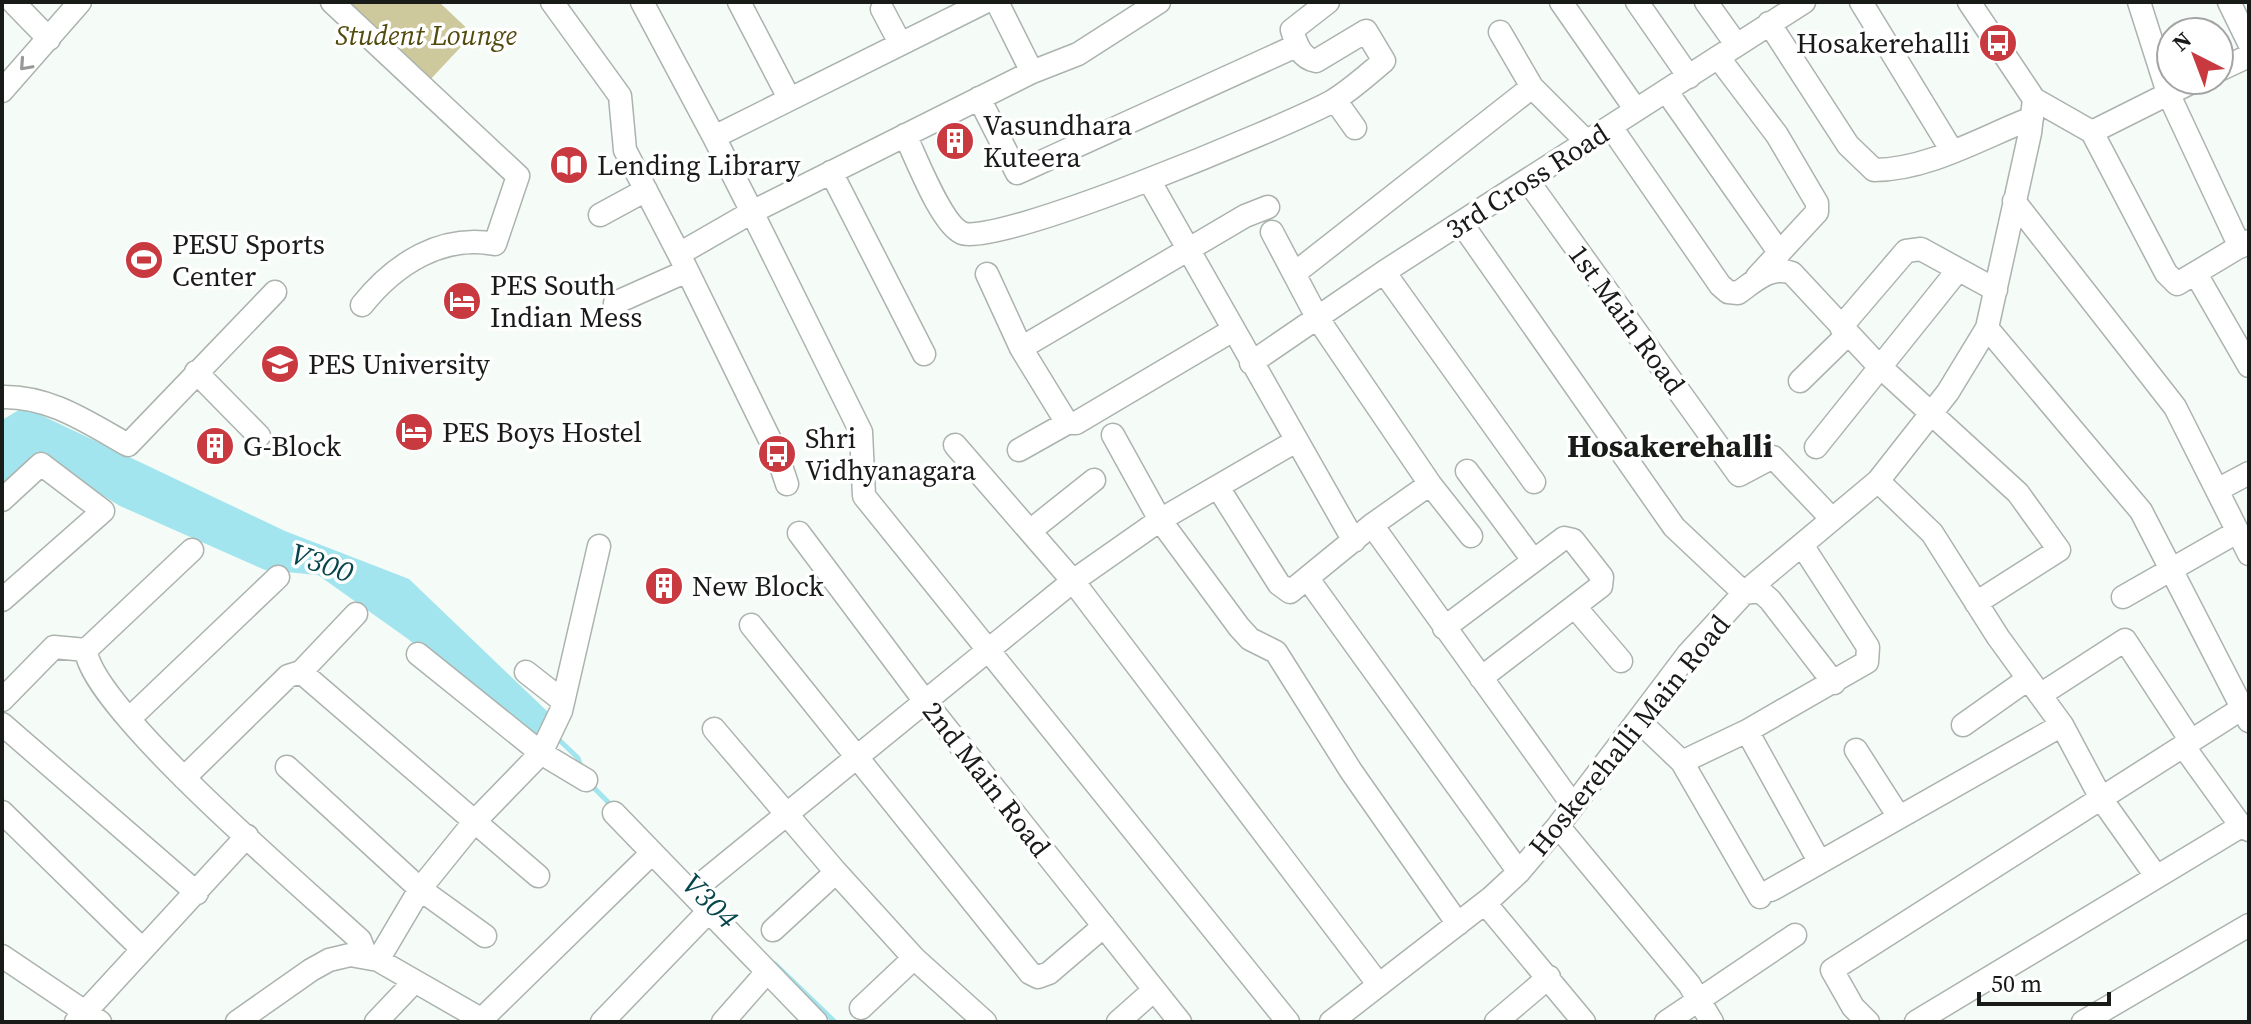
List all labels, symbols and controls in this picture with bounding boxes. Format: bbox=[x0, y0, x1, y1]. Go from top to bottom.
park label: Student Lounge bbox=[335, 16, 517, 54]
north arrow bbox=[2155, 16, 2235, 96]
bus stop icon: Hosakerehalli bbox=[1977, 22, 2019, 64]
place label: Hosakerehalli bbox=[1796, 24, 1970, 62]
text: N bbox=[2166, 25, 2198, 58]
one-way arrow bbox=[21, 55, 35, 70]
place label: Vasundhara Kuteera bbox=[983, 106, 1133, 176]
street label: 3rd Cross Road bbox=[1438, 114, 1616, 248]
building icon: Vasundhara Kuteera bbox=[934, 120, 976, 162]
library icon: Lending Library bbox=[548, 144, 590, 186]
place label: Lending Library bbox=[597, 146, 801, 184]
place label: PESU Sports Center bbox=[172, 225, 325, 295]
street label: 1st Main Road bbox=[1560, 237, 1694, 401]
sports icon: PESU Sports Center bbox=[123, 239, 165, 281]
place label: PES South Indian Mess bbox=[490, 266, 642, 336]
hotel icon: PES South Indian Mess bbox=[441, 280, 483, 322]
school or university icon: PES University bbox=[259, 343, 301, 385]
place label: PES University bbox=[308, 345, 490, 383]
hotel icon: PES Boys Hostel bbox=[393, 411, 435, 453]
place label: PES Boys Hostel bbox=[442, 413, 642, 451]
place label: Shri Vidhyanagara bbox=[805, 419, 977, 489]
district label: Hosakerehalli bbox=[1567, 424, 1773, 468]
building icon: G-Block bbox=[194, 425, 236, 467]
place label: G-Block bbox=[243, 427, 342, 465]
bus stop icon: Shri Vidhyanagara bbox=[756, 433, 798, 475]
water label: V300 bbox=[285, 533, 359, 592]
building icon: New Block bbox=[643, 565, 685, 607]
place label: New Block bbox=[692, 567, 825, 605]
street label: Hoskerehalli Main Road bbox=[1520, 606, 1738, 864]
street label: 2nd Main Road bbox=[914, 693, 1060, 865]
water label: V304 bbox=[673, 864, 748, 938]
scale bar bbox=[1979, 956, 2109, 1006]
text: 50 m bbox=[1991, 967, 2042, 1000]

